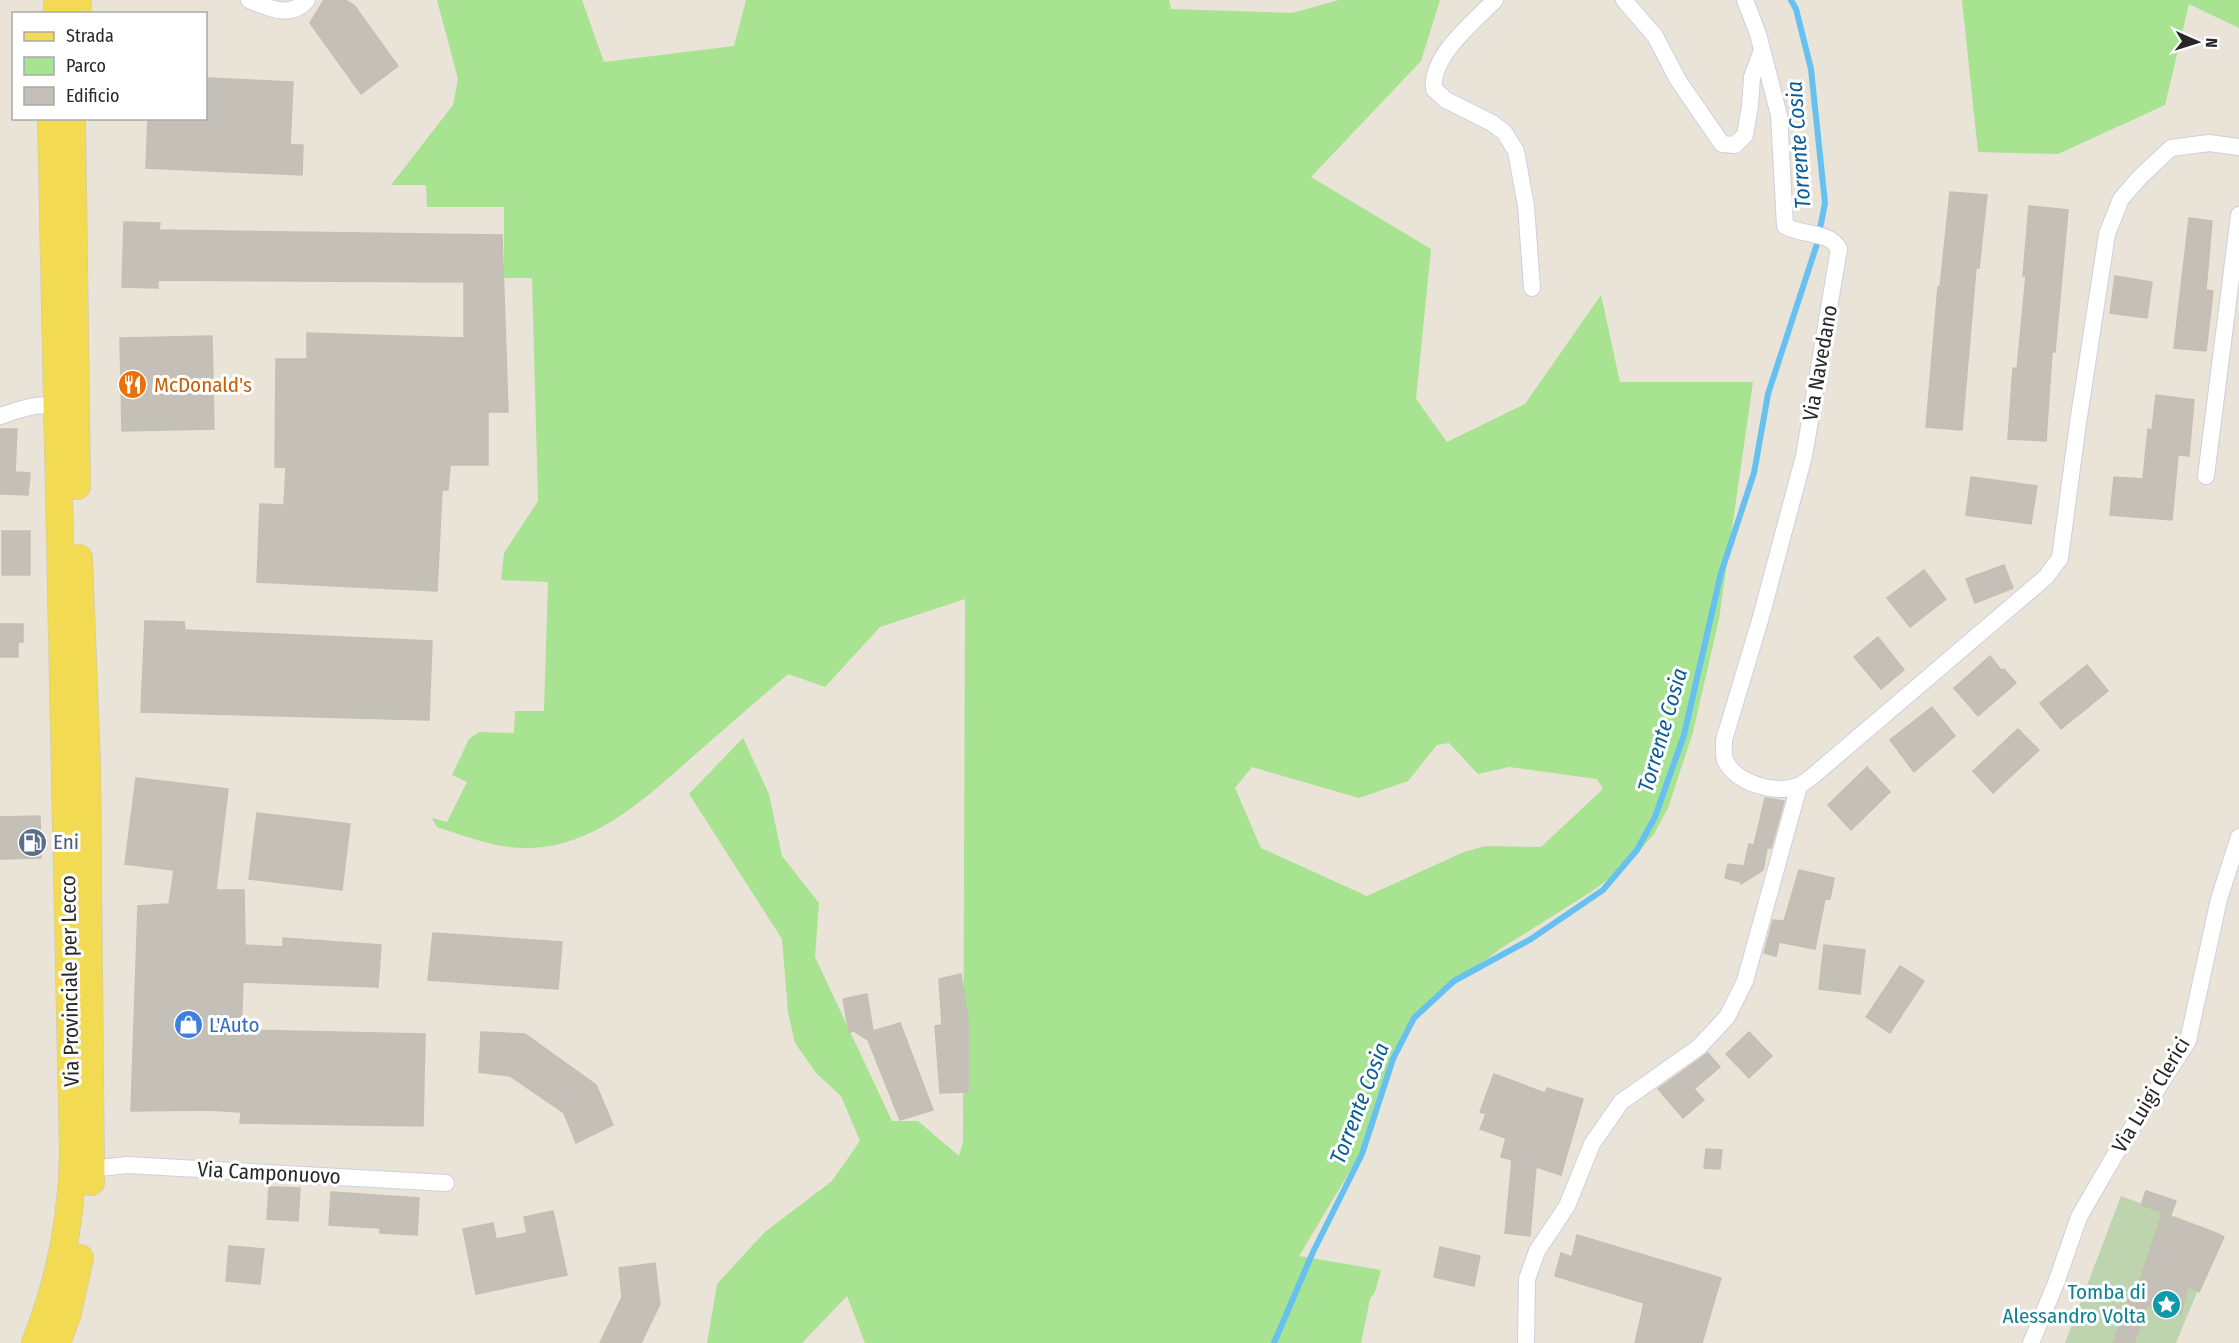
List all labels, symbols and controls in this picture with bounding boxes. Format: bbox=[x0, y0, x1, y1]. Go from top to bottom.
legend bbox=[12, 12, 207, 120]
north arrow bbox=[2167, 12, 2227, 72]
text: Strada bbox=[66, 25, 114, 47]
text: N bbox=[2202, 37, 2221, 48]
text: Parco bbox=[66, 55, 106, 77]
water label: Torrente Cosia bbox=[1781, 80, 1816, 210]
text: Edificio bbox=[66, 85, 119, 107]
street label: Via Navedano bbox=[1797, 303, 1843, 423]
restaurant icon: McDonald's bbox=[117, 369, 149, 401]
place label: McDonald's bbox=[154, 372, 252, 398]
water label: Torrente Cosia bbox=[1632, 665, 1693, 795]
fuel station icon: Eni bbox=[16, 826, 48, 858]
place label: Eni bbox=[53, 829, 79, 855]
street label: Via Provinciale per Lecco bbox=[55, 875, 85, 1087]
shop icon: L'Auto bbox=[172, 1009, 204, 1041]
place label: L'Auto bbox=[209, 1012, 259, 1038]
street label: Via Luigi Clerici bbox=[2106, 1033, 2196, 1157]
water label: Torrente Cosia bbox=[1324, 1039, 1395, 1168]
street label: Via Camponuovo bbox=[197, 1156, 341, 1190]
place label: Tomba di Alessandro Volta bbox=[2002, 1279, 2146, 1329]
place icon: Tomba di Alessandro Volta bbox=[2151, 1288, 2183, 1320]

